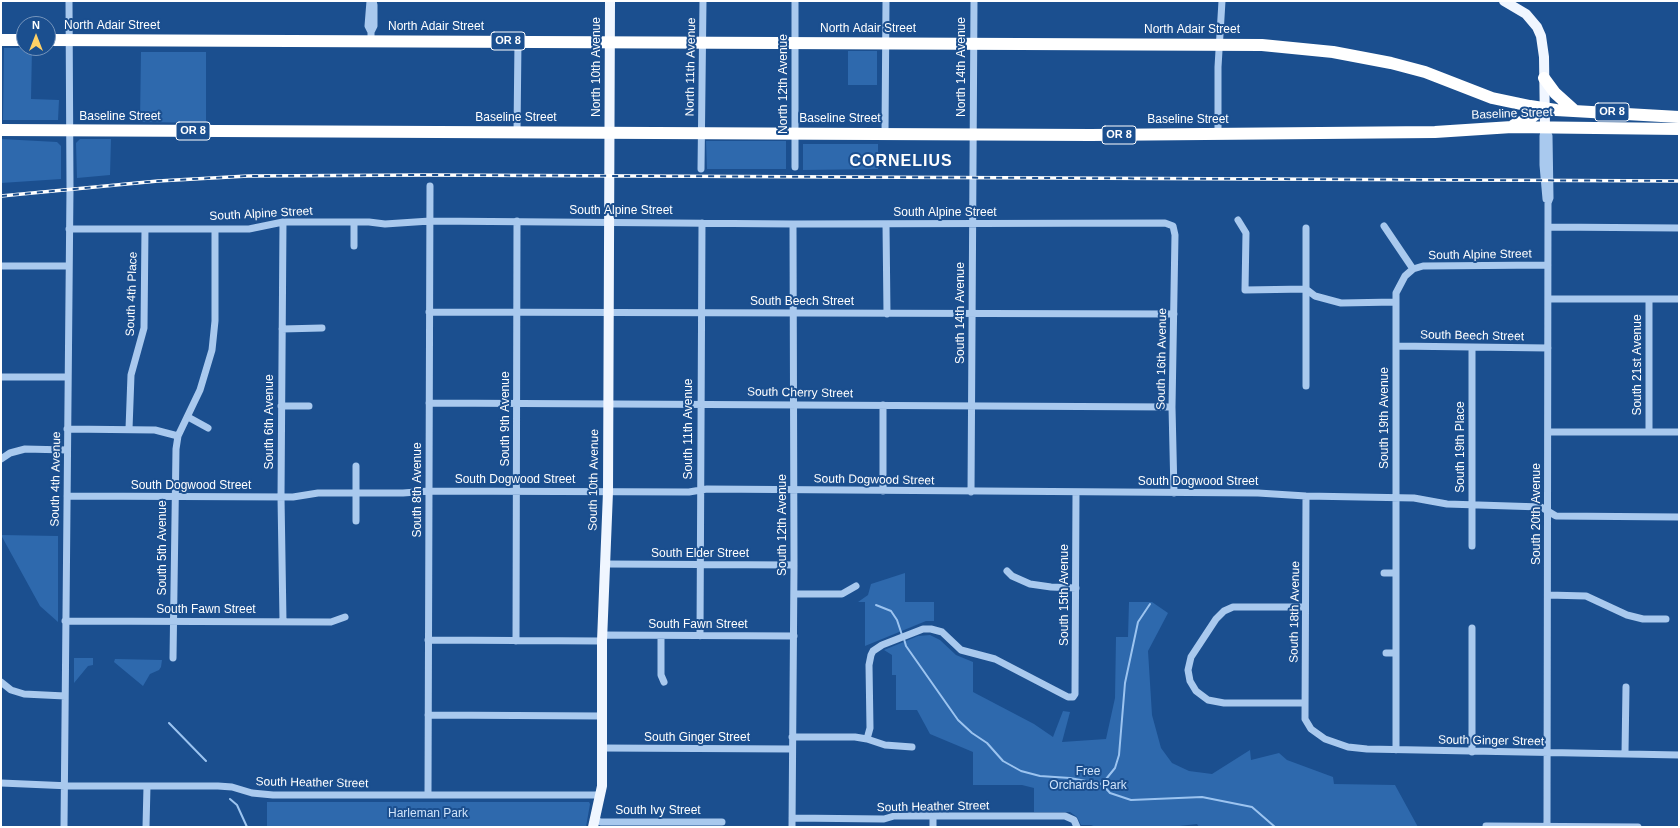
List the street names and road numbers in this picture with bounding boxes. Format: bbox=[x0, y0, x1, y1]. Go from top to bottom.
street label: North 10th Avenue bbox=[590, 17, 604, 117]
street label: North 11th Avenue bbox=[683, 17, 699, 117]
street label: North 14th Avenue bbox=[955, 17, 969, 117]
street label: North Adair Street bbox=[64, 19, 160, 33]
street label: North Adair Street bbox=[388, 20, 484, 34]
street label: North Adair Street bbox=[820, 22, 916, 36]
street label: North Adair Street bbox=[1144, 23, 1240, 37]
road number: OR 8 bbox=[491, 32, 525, 50]
street label: North 12th Avenue bbox=[777, 34, 791, 134]
road number: OR 8 bbox=[1595, 103, 1629, 121]
street label: Baseline Street bbox=[1471, 105, 1553, 123]
street label: Baseline Street bbox=[79, 110, 161, 124]
street label: Baseline Street bbox=[475, 111, 557, 125]
street label: Baseline Street bbox=[799, 112, 881, 126]
street label: Baseline Street bbox=[1147, 113, 1229, 127]
road number: OR 8 bbox=[176, 122, 210, 140]
road number: OR 8 bbox=[1102, 126, 1136, 144]
street label: South Alpine Street bbox=[209, 204, 313, 224]
street label: South Alpine Street bbox=[569, 204, 673, 218]
street label: South Alpine Street bbox=[893, 206, 997, 220]
street label: South Alpine Street bbox=[1428, 247, 1532, 263]
street label: South 4th Place bbox=[123, 251, 141, 337]
street label: South 14th Avenue bbox=[954, 262, 968, 364]
street label: South Beech Street bbox=[750, 295, 854, 309]
street label: South 16th Avenue bbox=[1154, 308, 1170, 410]
street label: South 21st Avenue bbox=[1631, 314, 1645, 416]
street label: South Beech Street bbox=[1420, 328, 1524, 344]
street label: South 19th Avenue bbox=[1378, 367, 1392, 469]
street label: South 9th Avenue bbox=[499, 371, 513, 467]
street label: South 6th Avenue bbox=[263, 374, 277, 470]
street label: South 11th Avenue bbox=[682, 379, 696, 479]
street label: South Cherry Street bbox=[747, 385, 853, 401]
street label: South 19th Place bbox=[1454, 401, 1468, 493]
street label: South 10th Avenue bbox=[586, 429, 602, 531]
street label: South 4th Avenue bbox=[48, 431, 64, 527]
street label: South 8th Avenue bbox=[411, 442, 425, 538]
street label: South 20th Avenue bbox=[1530, 463, 1544, 565]
street label: South Dogwood Street bbox=[814, 472, 934, 488]
street label: South Dogwood Street bbox=[455, 473, 575, 487]
street label: South 12th Avenue bbox=[776, 474, 790, 576]
street label: South Dogwood Street bbox=[1138, 475, 1258, 489]
street label: South Dogwood Street bbox=[131, 479, 251, 493]
street label: South 5th Avenue bbox=[156, 500, 170, 596]
street label: South 15th Avenue bbox=[1058, 544, 1072, 646]
street label: South Elder Street bbox=[651, 547, 749, 561]
street label: South 18th Avenue bbox=[1287, 561, 1303, 663]
street label: South Fawn Street bbox=[156, 603, 256, 617]
street label: South Fawn Street bbox=[648, 618, 748, 632]
street label: South Ginger Street bbox=[644, 731, 750, 745]
street label: South Ginger Street bbox=[1438, 733, 1544, 749]
street label: South Heather Street bbox=[256, 775, 368, 791]
street label: South Heather Street bbox=[877, 799, 989, 815]
street label: South Ivy Street bbox=[615, 804, 701, 818]

